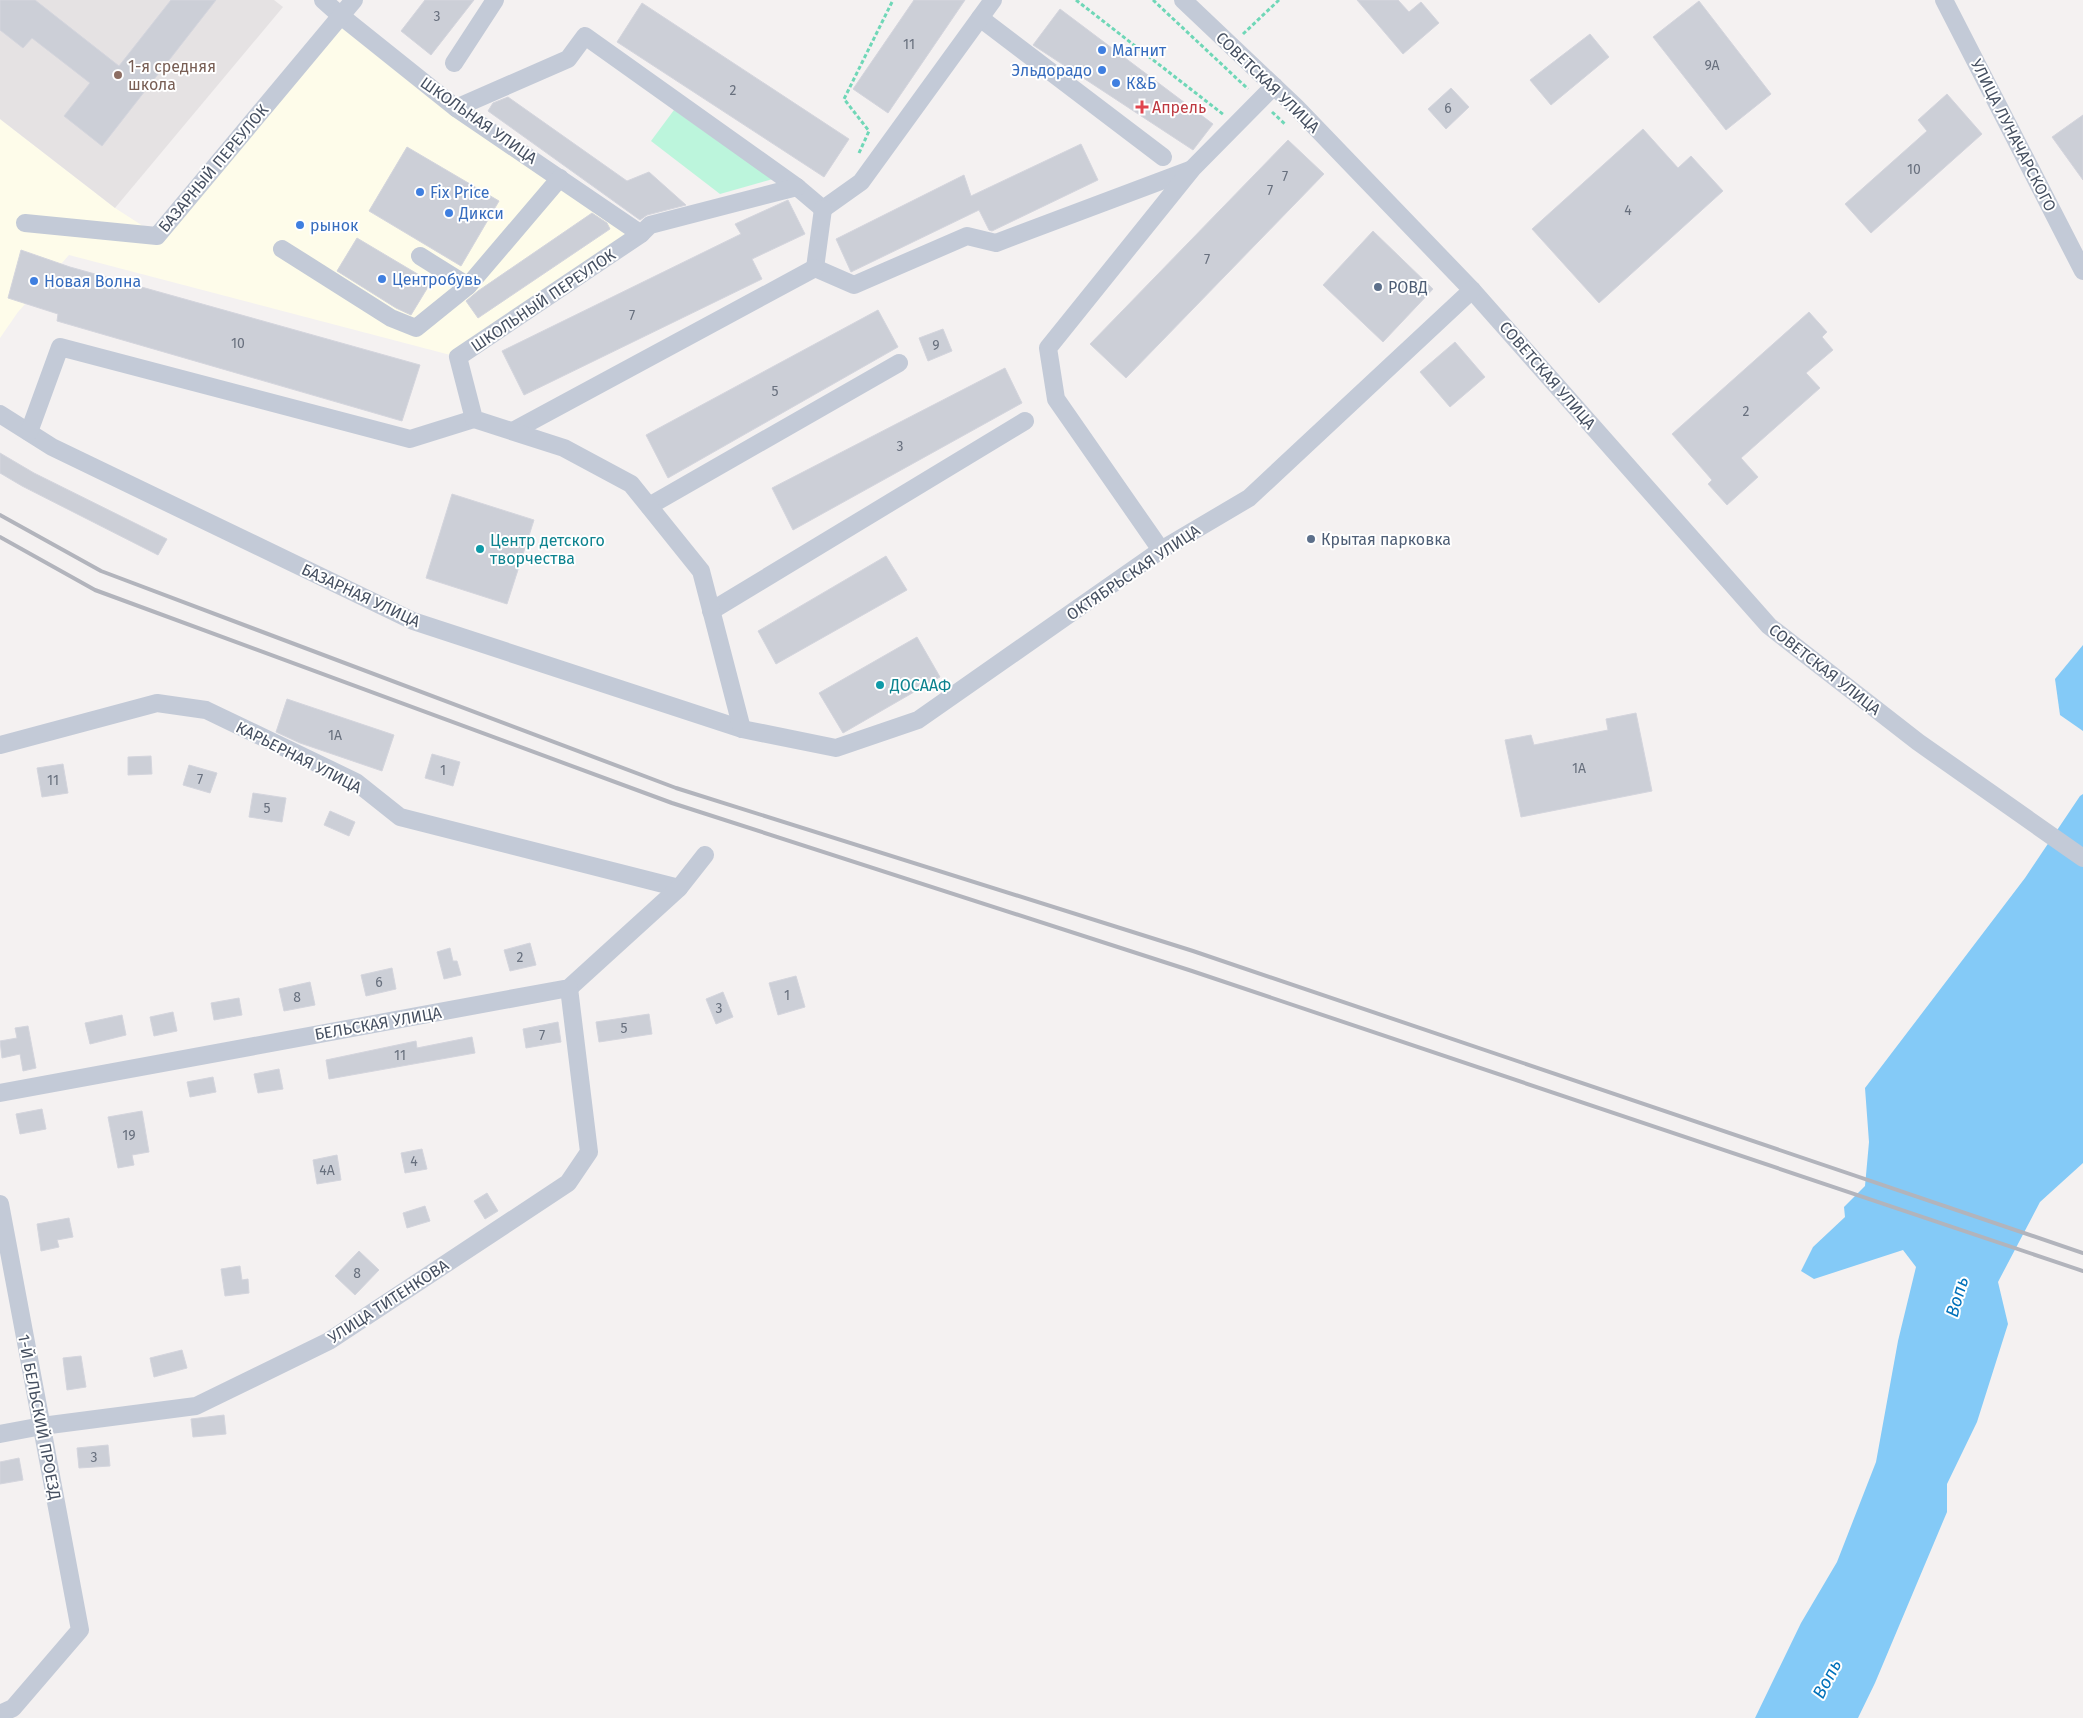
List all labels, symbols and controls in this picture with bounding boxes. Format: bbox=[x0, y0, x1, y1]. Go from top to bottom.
house number: 3 bbox=[434, 8, 441, 25]
street label: СОВЕТСКАЯ УЛИЦА bbox=[1212, 28, 1324, 137]
house number: 11 bbox=[903, 36, 915, 53]
place label: Магнит bbox=[1112, 41, 1167, 60]
marker: Магнит bbox=[1096, 44, 1108, 56]
street label: УЛИЦА ЛУНАЧАРСКОГО bbox=[1967, 56, 2060, 215]
place label: 1-я средняя школа bbox=[128, 57, 216, 94]
house number: 9А bbox=[1704, 57, 1720, 74]
place label: Эльдорадо bbox=[1012, 61, 1092, 80]
marker: Эльдорадо bbox=[1096, 64, 1108, 76]
marker: 1-я средняя школа bbox=[112, 69, 124, 81]
street label: ШКОЛЬНАЯ УЛИЦА bbox=[417, 73, 541, 168]
place label: К&Б bbox=[1126, 74, 1156, 93]
marker: К&Б bbox=[1110, 77, 1122, 89]
house number: 2 bbox=[730, 82, 737, 99]
place label: Апрель bbox=[1152, 98, 1206, 117]
street label: БАЗАРНЫЙ ПЕРЕУЛОК bbox=[154, 100, 273, 236]
house number: 6 bbox=[1444, 100, 1452, 117]
marker: Апрель bbox=[1136, 101, 1148, 113]
house number: 10 bbox=[1907, 161, 1921, 178]
house number: 7 bbox=[1282, 168, 1288, 185]
house number: 7 bbox=[1267, 182, 1273, 199]
place label: Fix Price bbox=[430, 183, 490, 202]
marker: Fix Price bbox=[414, 186, 426, 198]
house number: 4 bbox=[1624, 202, 1632, 219]
place label: Дикси bbox=[458, 204, 504, 223]
marker: Дикси bbox=[443, 207, 455, 219]
place label: рынок bbox=[310, 216, 359, 235]
marker: рынок bbox=[294, 219, 306, 231]
street label: ШКОЛЬНЫЙ ПЕРЕУЛОК bbox=[467, 245, 620, 356]
house number: 7 bbox=[1204, 251, 1210, 268]
place label: Центробувь bbox=[392, 270, 481, 289]
place label: Новая Волна bbox=[44, 272, 141, 291]
marker: Центробувь bbox=[376, 273, 388, 285]
marker: Новая Волна bbox=[28, 275, 40, 287]
place label: РОВД bbox=[1388, 278, 1428, 297]
marker: РОВД bbox=[1372, 281, 1384, 293]
house number: 7 bbox=[629, 307, 635, 324]
street label: СОВЕТСКАЯ УЛИЦА bbox=[1496, 317, 1600, 434]
house number: 10 bbox=[231, 335, 245, 352]
house number: 9 bbox=[932, 337, 940, 354]
house number: 5 bbox=[771, 383, 779, 400]
house number: 2 bbox=[1743, 403, 1750, 420]
house number: 3 bbox=[897, 438, 904, 455]
street label: ОКТЯБРЬСКАЯ УЛИЦА bbox=[1063, 520, 1204, 624]
place label: Крытая парковка bbox=[1321, 530, 1451, 549]
place label: Центр детского творчества bbox=[490, 531, 605, 568]
marker: Крытая парковка bbox=[1305, 533, 1317, 545]
marker: Центр детского творчества bbox=[474, 543, 486, 555]
street label: БАЗАРНАЯ УЛИЦА bbox=[299, 560, 424, 632]
street label: СОВЕТСКАЯ УЛИЦА bbox=[1765, 620, 1885, 719]
place label: ДОСААФ bbox=[889, 676, 951, 695]
marker: ДОСААФ bbox=[874, 679, 886, 691]
street label: КАРЬЕРНАЯ УЛИЦА bbox=[233, 718, 366, 798]
house number: 1А bbox=[328, 727, 342, 744]
house number: 1А bbox=[1572, 760, 1586, 777]
house number: 1 bbox=[440, 762, 446, 779]
house number: 7 bbox=[197, 771, 203, 788]
house number: 11 bbox=[47, 772, 59, 789]
house number: 5 bbox=[263, 800, 271, 817]
house number: 2 bbox=[517, 949, 524, 966]
house number: 6 bbox=[375, 974, 383, 991]
house number: 1 bbox=[784, 987, 790, 1004]
house number: 8 bbox=[293, 989, 301, 1006]
house number: 3 bbox=[716, 1000, 723, 1017]
street label: БЕЛЬСКАЯ УЛИЦА bbox=[313, 1003, 444, 1044]
house number: 5 bbox=[620, 1020, 628, 1037]
house number: 7 bbox=[539, 1027, 545, 1044]
house number: 11 bbox=[394, 1047, 406, 1064]
house number: 19 bbox=[122, 1127, 136, 1144]
house number: 4 bbox=[410, 1153, 418, 1170]
house number: 4А bbox=[319, 1162, 335, 1179]
street label: УЛИЦА ТИТЕНКОВА bbox=[324, 1255, 453, 1347]
house number: 8 bbox=[353, 1265, 361, 1282]
water label: Вопь bbox=[1941, 1274, 1973, 1320]
street label: 1-Й БЕЛЬСКИЙ ПРОЕЗД bbox=[14, 1333, 65, 1502]
house number: 3 bbox=[91, 1449, 98, 1466]
water label: Вопь bbox=[1808, 1656, 1846, 1702]

